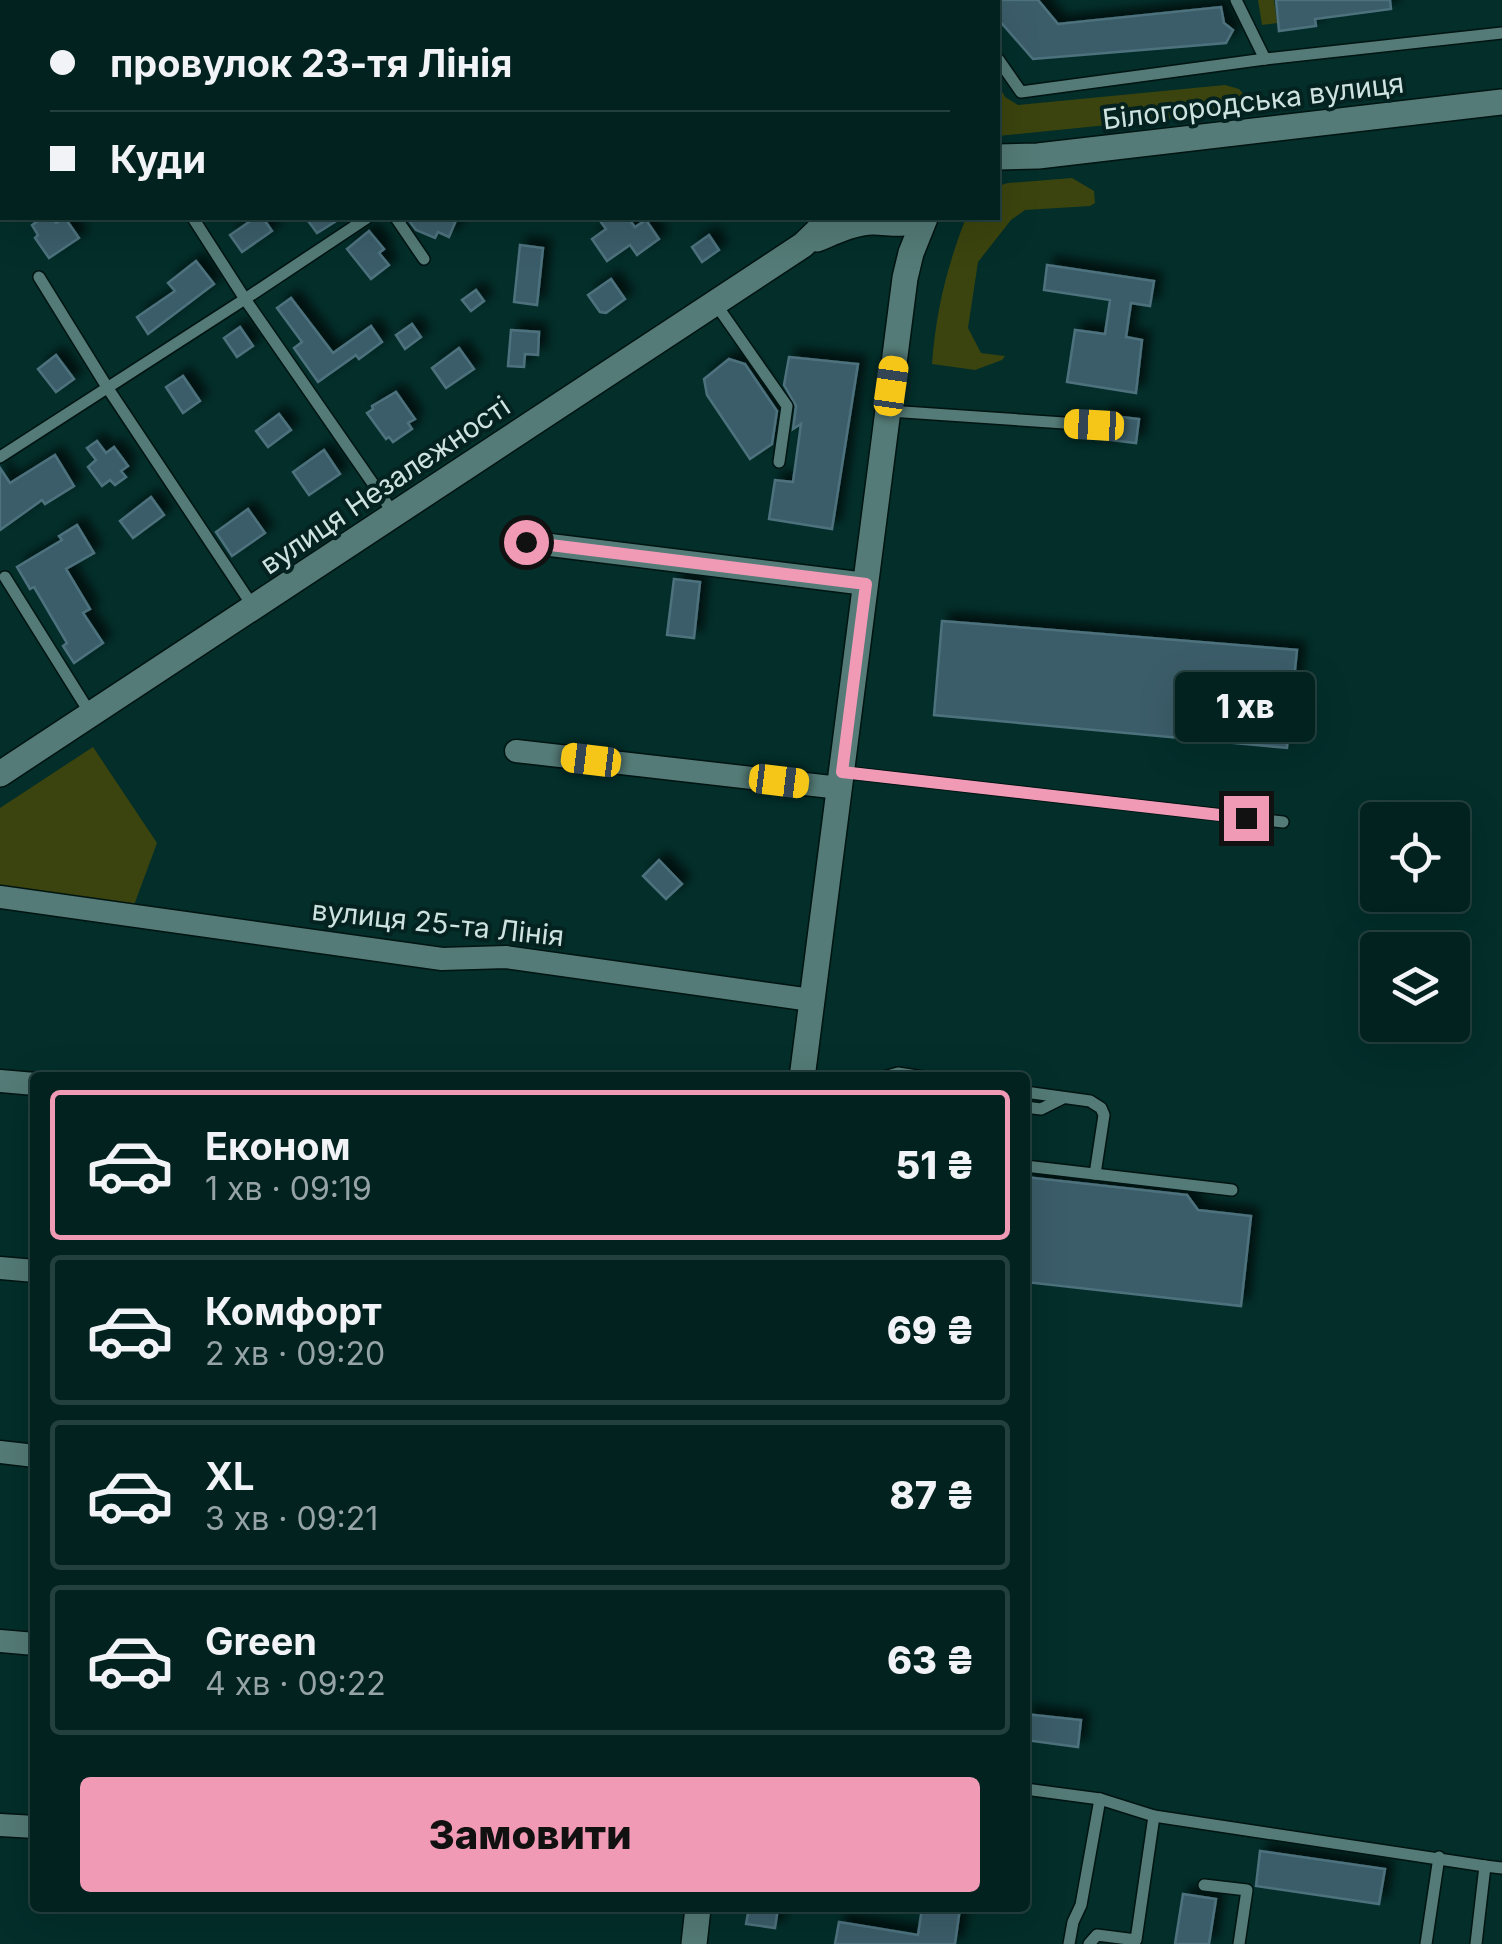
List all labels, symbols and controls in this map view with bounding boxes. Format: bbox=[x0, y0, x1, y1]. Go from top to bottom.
text: провулок 23-тя Лінія bbox=[110, 40, 512, 86]
street label: Білогородська вулиця bbox=[1100, 66, 1406, 136]
text: Куди bbox=[110, 136, 206, 182]
car bbox=[872, 354, 910, 418]
street label: вулиця Незалежності bbox=[254, 389, 516, 581]
car bbox=[1063, 408, 1125, 442]
route start bbox=[504, 520, 549, 565]
callout: 1 хв bbox=[1176, 673, 1316, 743]
text: 1 хв bbox=[1216, 687, 1274, 726]
car bbox=[559, 741, 623, 779]
car bbox=[747, 762, 811, 800]
route end bbox=[1224, 796, 1269, 841]
map controls bbox=[1360, 802, 1470, 1042]
button: locate bbox=[1360, 802, 1470, 912]
street label: вулиця 25-та Лінія bbox=[310, 893, 566, 953]
button: layers bbox=[1360, 932, 1470, 1042]
icon: car bbox=[85, 1120, 175, 1210]
text: Економ bbox=[205, 1123, 351, 1169]
text: 51 ₴ bbox=[895, 1142, 975, 1188]
text: 1 хв · 09:19 bbox=[205, 1169, 372, 1208]
icon: car bbox=[85, 1285, 175, 1375]
text: Комфорт bbox=[205, 1288, 382, 1334]
text: 69 ₴ bbox=[887, 1307, 975, 1353]
text: 2 хв · 09:20 bbox=[205, 1334, 385, 1373]
icon: car bbox=[85, 1450, 175, 1540]
text: XL bbox=[205, 1453, 255, 1499]
text: 87 ₴ bbox=[889, 1472, 975, 1518]
text: 3 хв · 09:21 bbox=[205, 1499, 378, 1538]
icon: car bbox=[85, 1615, 175, 1705]
text: Green bbox=[205, 1618, 317, 1664]
text: 63 ₴ bbox=[887, 1637, 975, 1683]
text: 4 хв · 09:22 bbox=[205, 1664, 386, 1703]
button: Замовити bbox=[80, 1777, 980, 1892]

